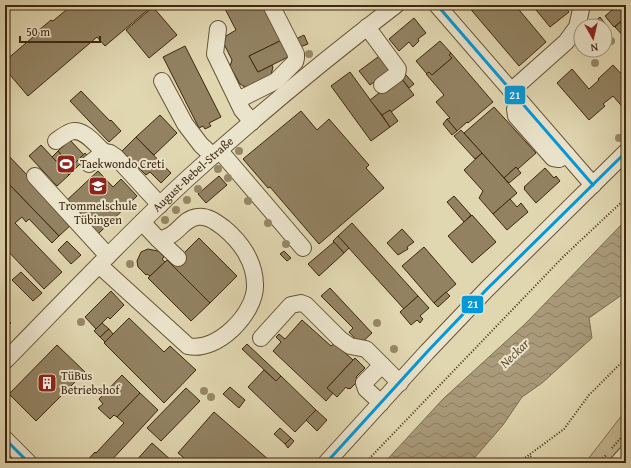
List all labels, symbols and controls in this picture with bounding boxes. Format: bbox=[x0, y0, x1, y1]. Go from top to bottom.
scale bar bbox=[20, 18, 100, 44]
north arrow bbox=[573, 18, 613, 58]
text: 50 m bbox=[26, 23, 50, 40]
text: N bbox=[589, 39, 599, 56]
line badge: 21 bbox=[504, 85, 526, 105]
text: 21 bbox=[509, 87, 521, 103]
street label: August-Bebel-Straße bbox=[148, 132, 237, 215]
sports icon: Taekwondo Creti bbox=[55, 153, 77, 175]
place label: Taekwondo Creti bbox=[80, 155, 165, 172]
school or university icon: Trommelschule Tübingen bbox=[87, 175, 109, 197]
place label: Trommelschule Tübingen bbox=[59, 197, 138, 228]
line badge: 21 bbox=[461, 295, 484, 314]
text: 21 bbox=[467, 296, 479, 312]
water label: Neckar bbox=[495, 334, 534, 372]
place label: TüBus Betriebshof bbox=[61, 367, 120, 398]
building icon: TüBus Betriebshof bbox=[36, 372, 58, 394]

